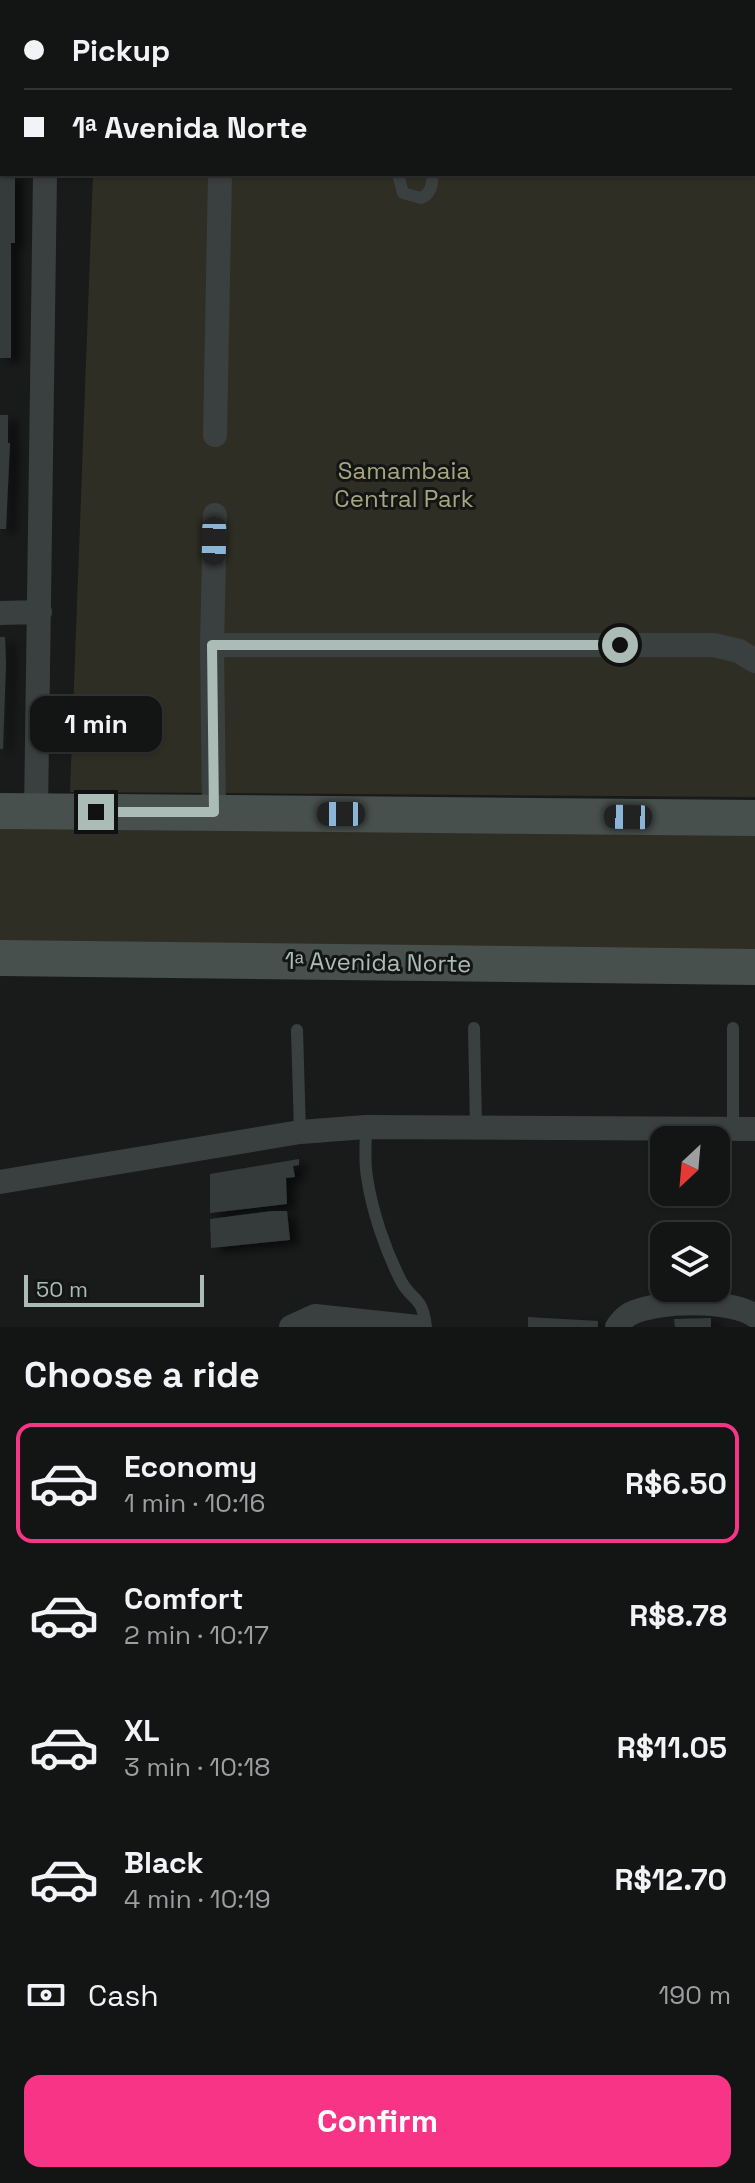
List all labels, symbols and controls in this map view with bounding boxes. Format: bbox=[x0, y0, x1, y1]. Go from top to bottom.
text: Pickup bbox=[72, 31, 170, 70]
text: 1ᵃ Avenida Norte bbox=[72, 108, 308, 147]
park label: Samambaia Central Park bbox=[334, 455, 474, 514]
car bbox=[202, 517, 226, 565]
route start bbox=[602, 627, 638, 663]
callout: 1 min bbox=[30, 696, 162, 752]
text: 1 min bbox=[64, 707, 128, 741]
route end bbox=[78, 794, 114, 830]
car bbox=[317, 802, 365, 826]
car bbox=[604, 805, 652, 829]
street label: 1ᵃ Avenida Norte bbox=[284, 945, 472, 979]
north arrow bbox=[650, 1126, 730, 1206]
map controls bbox=[650, 1126, 730, 1302]
button: layers bbox=[650, 1222, 730, 1302]
scale bar bbox=[24, 1271, 204, 1307]
text: 50 m bbox=[36, 1275, 88, 1303]
text: Choose a ride bbox=[24, 1352, 260, 1398]
icon: car bbox=[28, 1447, 100, 1519]
text: Economy bbox=[124, 1447, 257, 1486]
text: R$6.50 bbox=[625, 1464, 727, 1503]
text: 1 min · 10:16 bbox=[124, 1486, 265, 1520]
icon: car bbox=[28, 1579, 100, 1651]
text: Comfort bbox=[124, 1579, 243, 1618]
text: R$8.78 bbox=[629, 1596, 727, 1635]
text: 2 min · 10:17 bbox=[124, 1618, 269, 1652]
icon: car bbox=[28, 1711, 100, 1783]
text: XL bbox=[124, 1711, 160, 1750]
text: R$11.05 bbox=[617, 1728, 727, 1767]
text: 3 min · 10:18 bbox=[124, 1750, 270, 1784]
icon: car bbox=[28, 1843, 100, 1915]
text: Black bbox=[124, 1843, 203, 1882]
text: R$12.70 bbox=[615, 1860, 727, 1899]
text: 4 min · 10:19 bbox=[124, 1882, 271, 1916]
icon: cash bbox=[24, 1973, 68, 2017]
text: Cash bbox=[88, 1976, 159, 2015]
text: 190 m bbox=[659, 1978, 731, 2012]
button: Confirm bbox=[24, 2075, 731, 2167]

